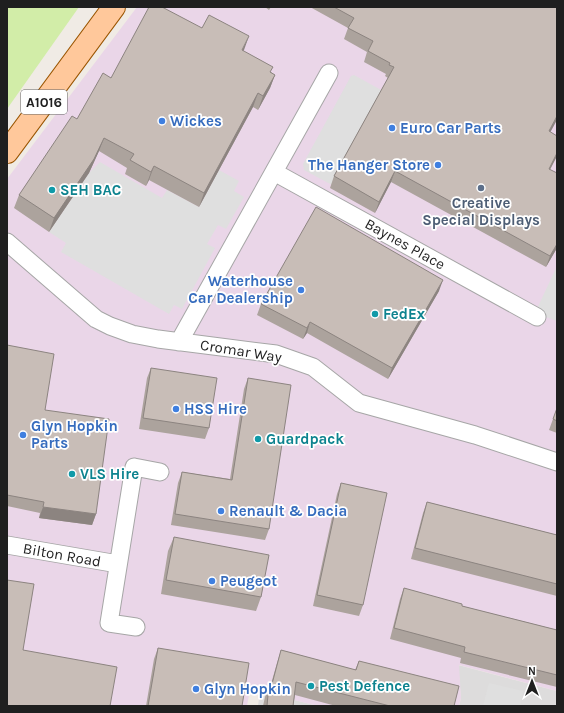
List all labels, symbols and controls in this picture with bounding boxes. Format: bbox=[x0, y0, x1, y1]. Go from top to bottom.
road number: A1016 bbox=[21, 90, 67, 114]
place label: Wickes bbox=[170, 112, 222, 130]
marker: Wickes bbox=[157, 116, 167, 126]
place label: Euro Car Parts bbox=[400, 119, 502, 137]
marker: Euro Car Parts bbox=[387, 123, 397, 133]
place label: The Hanger Store bbox=[308, 156, 430, 174]
marker: The Hanger Store bbox=[433, 160, 443, 170]
place label: SEH BAC bbox=[60, 181, 121, 199]
marker: Creative Special Displays bbox=[476, 183, 486, 193]
marker: SEH BAC bbox=[47, 185, 57, 195]
place label: Creative Special Displays bbox=[422, 194, 540, 229]
street label: Baynes Place bbox=[362, 215, 448, 273]
place label: Waterhouse Car Dealership bbox=[188, 272, 293, 307]
marker: Waterhouse Car Dealership bbox=[296, 285, 306, 295]
place label: FedEx bbox=[383, 305, 426, 323]
marker: FedEx bbox=[370, 309, 380, 319]
street label: Cromar Way bbox=[199, 336, 283, 366]
place label: HSS Hire bbox=[184, 400, 247, 418]
marker: HSS Hire bbox=[171, 404, 181, 414]
place label: Glyn Hopkin Parts bbox=[31, 417, 118, 452]
marker: Glyn Hopkin Parts bbox=[18, 430, 28, 440]
place label: Guardpack bbox=[266, 430, 344, 448]
marker: Guardpack bbox=[253, 434, 263, 444]
place label: VLS Hire bbox=[80, 465, 139, 483]
marker: VLS Hire bbox=[67, 469, 77, 479]
place label: Renault & Dacia bbox=[229, 502, 347, 520]
marker: Renault & Dacia bbox=[216, 506, 226, 516]
street label: Bilton Road bbox=[22, 539, 102, 571]
place label: Peugeot bbox=[220, 572, 277, 590]
marker: Peugeot bbox=[207, 576, 217, 586]
north arrow bbox=[512, 661, 552, 701]
text: N bbox=[528, 665, 536, 678]
place label: Pest Defence bbox=[319, 677, 410, 695]
place label: Glyn Hopkin bbox=[204, 680, 291, 698]
marker: Pest Defence bbox=[306, 681, 316, 691]
marker: Glyn Hopkin bbox=[191, 684, 201, 694]

